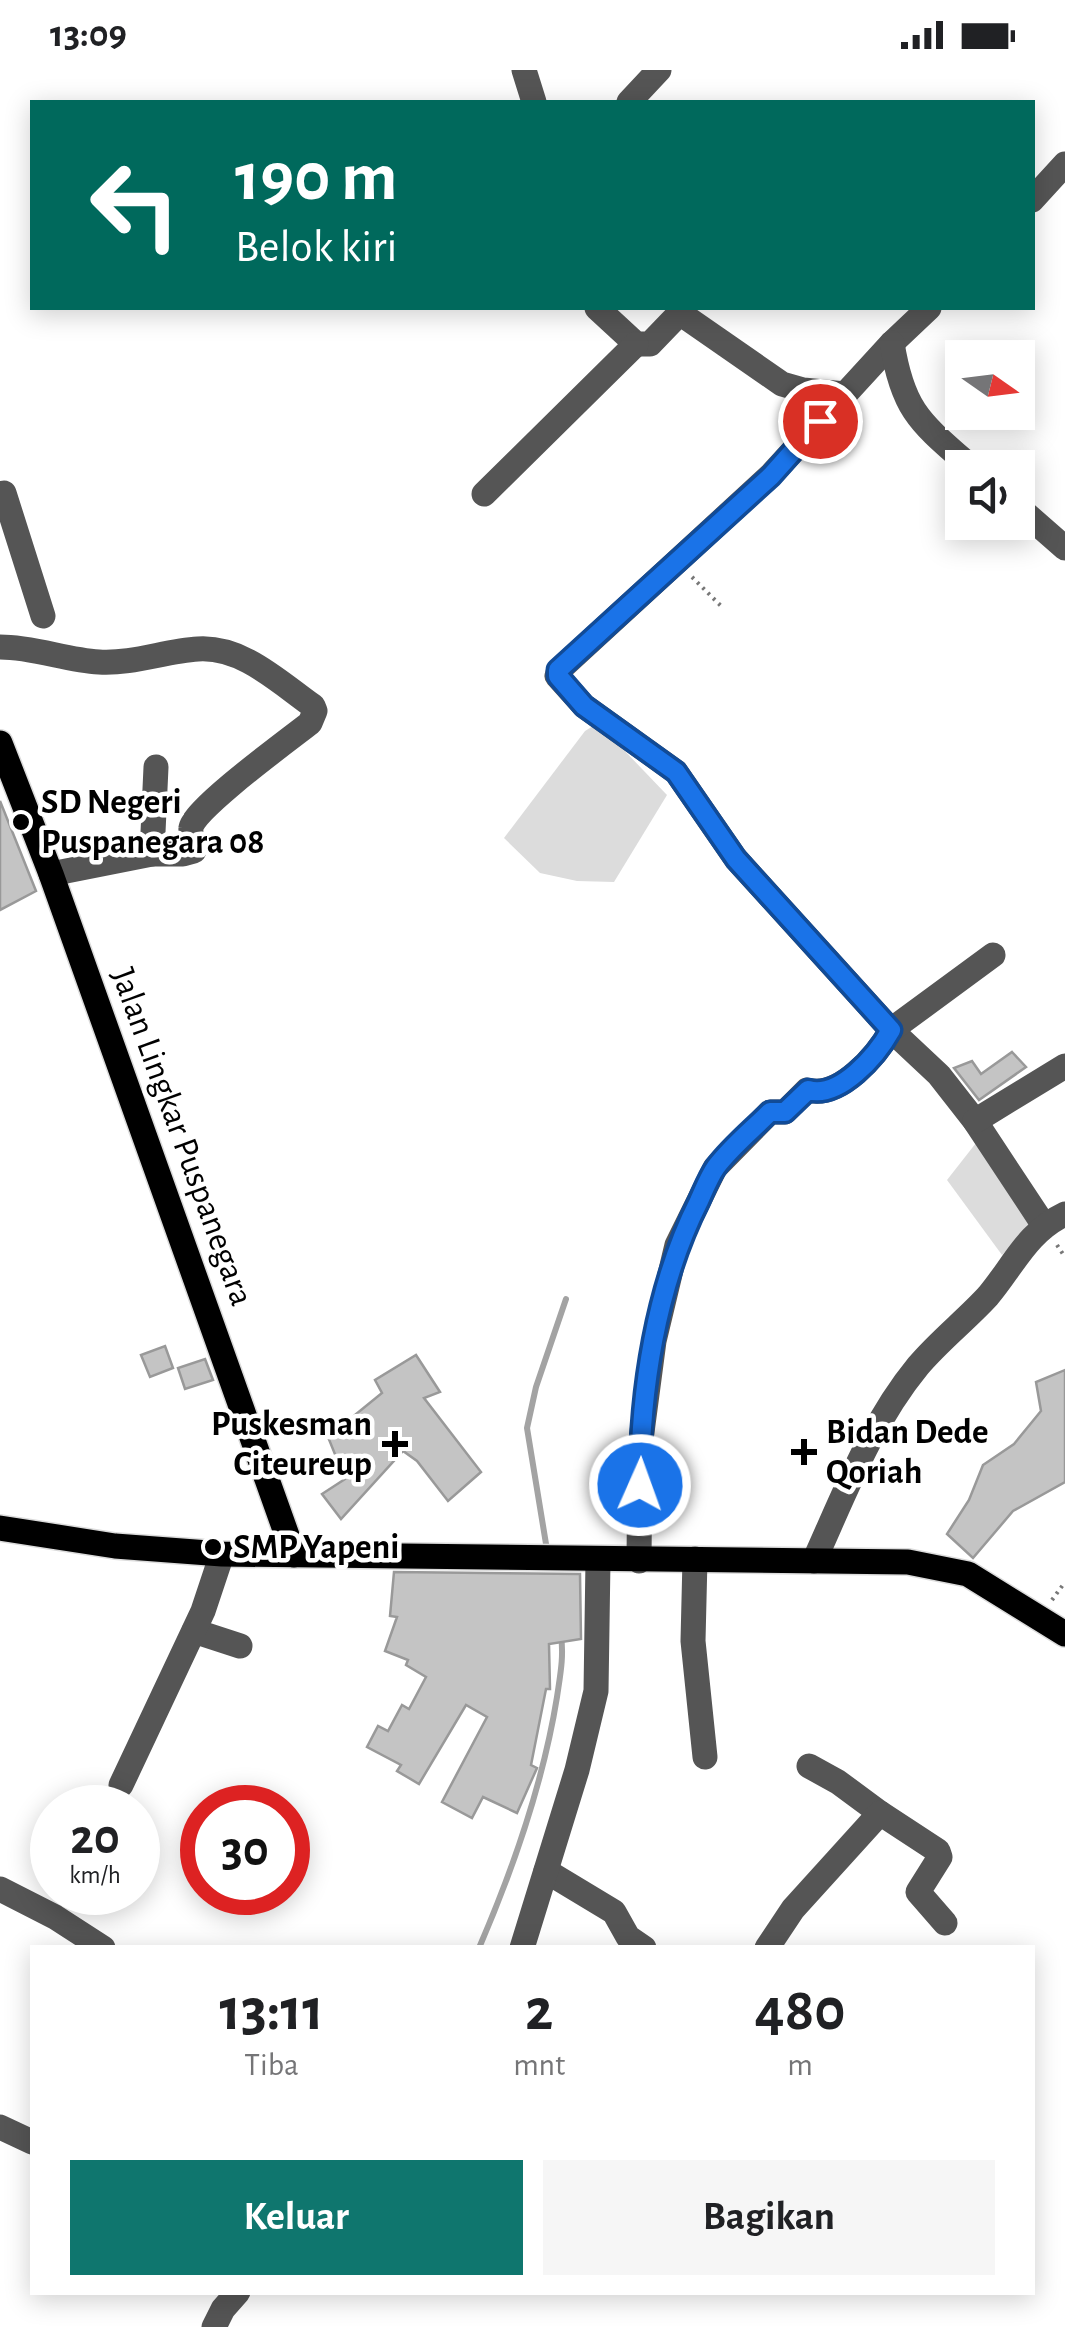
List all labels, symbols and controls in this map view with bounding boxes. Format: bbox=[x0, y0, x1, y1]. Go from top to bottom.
text: 13:09 bbox=[50, 16, 127, 54]
icon: left bbox=[70, 140, 200, 270]
text: 190 m bbox=[235, 143, 398, 213]
text: Belok kiri bbox=[235, 225, 397, 270]
north arrow bbox=[945, 340, 1035, 430]
map controls bbox=[945, 340, 1035, 540]
pin bbox=[778, 379, 863, 464]
icon: arrive bbox=[793, 394, 848, 449]
button: sound bbox=[945, 450, 1035, 540]
place label: SD Negeri Puspanegara 08 bbox=[41, 785, 264, 860]
marker: SD Negeri Puspanegara 08 bbox=[10, 811, 32, 833]
street label: Jalan Lingkar Puspanegara bbox=[105, 964, 259, 1310]
place label: Puskesman Citeureup bbox=[211, 1407, 372, 1482]
place label: Bidan Dede Qoriah bbox=[826, 1415, 988, 1490]
marker: Puskesman Citeureup bbox=[382, 1431, 408, 1457]
position arrow bbox=[588, 1433, 692, 1537]
marker: Bidan Dede Qoriah bbox=[791, 1439, 817, 1465]
place label: SMP Yapeni bbox=[233, 1530, 399, 1565]
marker: SMP Yapeni bbox=[202, 1536, 224, 1558]
speed limit sign: 30 bbox=[180, 1785, 310, 1915]
text: 20 bbox=[70, 1813, 120, 1863]
text: km/h bbox=[69, 1863, 121, 1888]
text: 13:11 bbox=[219, 1981, 324, 2041]
text: 2 bbox=[525, 1981, 553, 2041]
text: 480 bbox=[755, 1981, 846, 2041]
text: Tiba bbox=[244, 2049, 299, 2081]
text: mnt bbox=[513, 2049, 565, 2081]
text: m bbox=[787, 2049, 813, 2081]
button: Keluar bbox=[70, 2160, 523, 2275]
button: Bagikan bbox=[543, 2160, 995, 2275]

